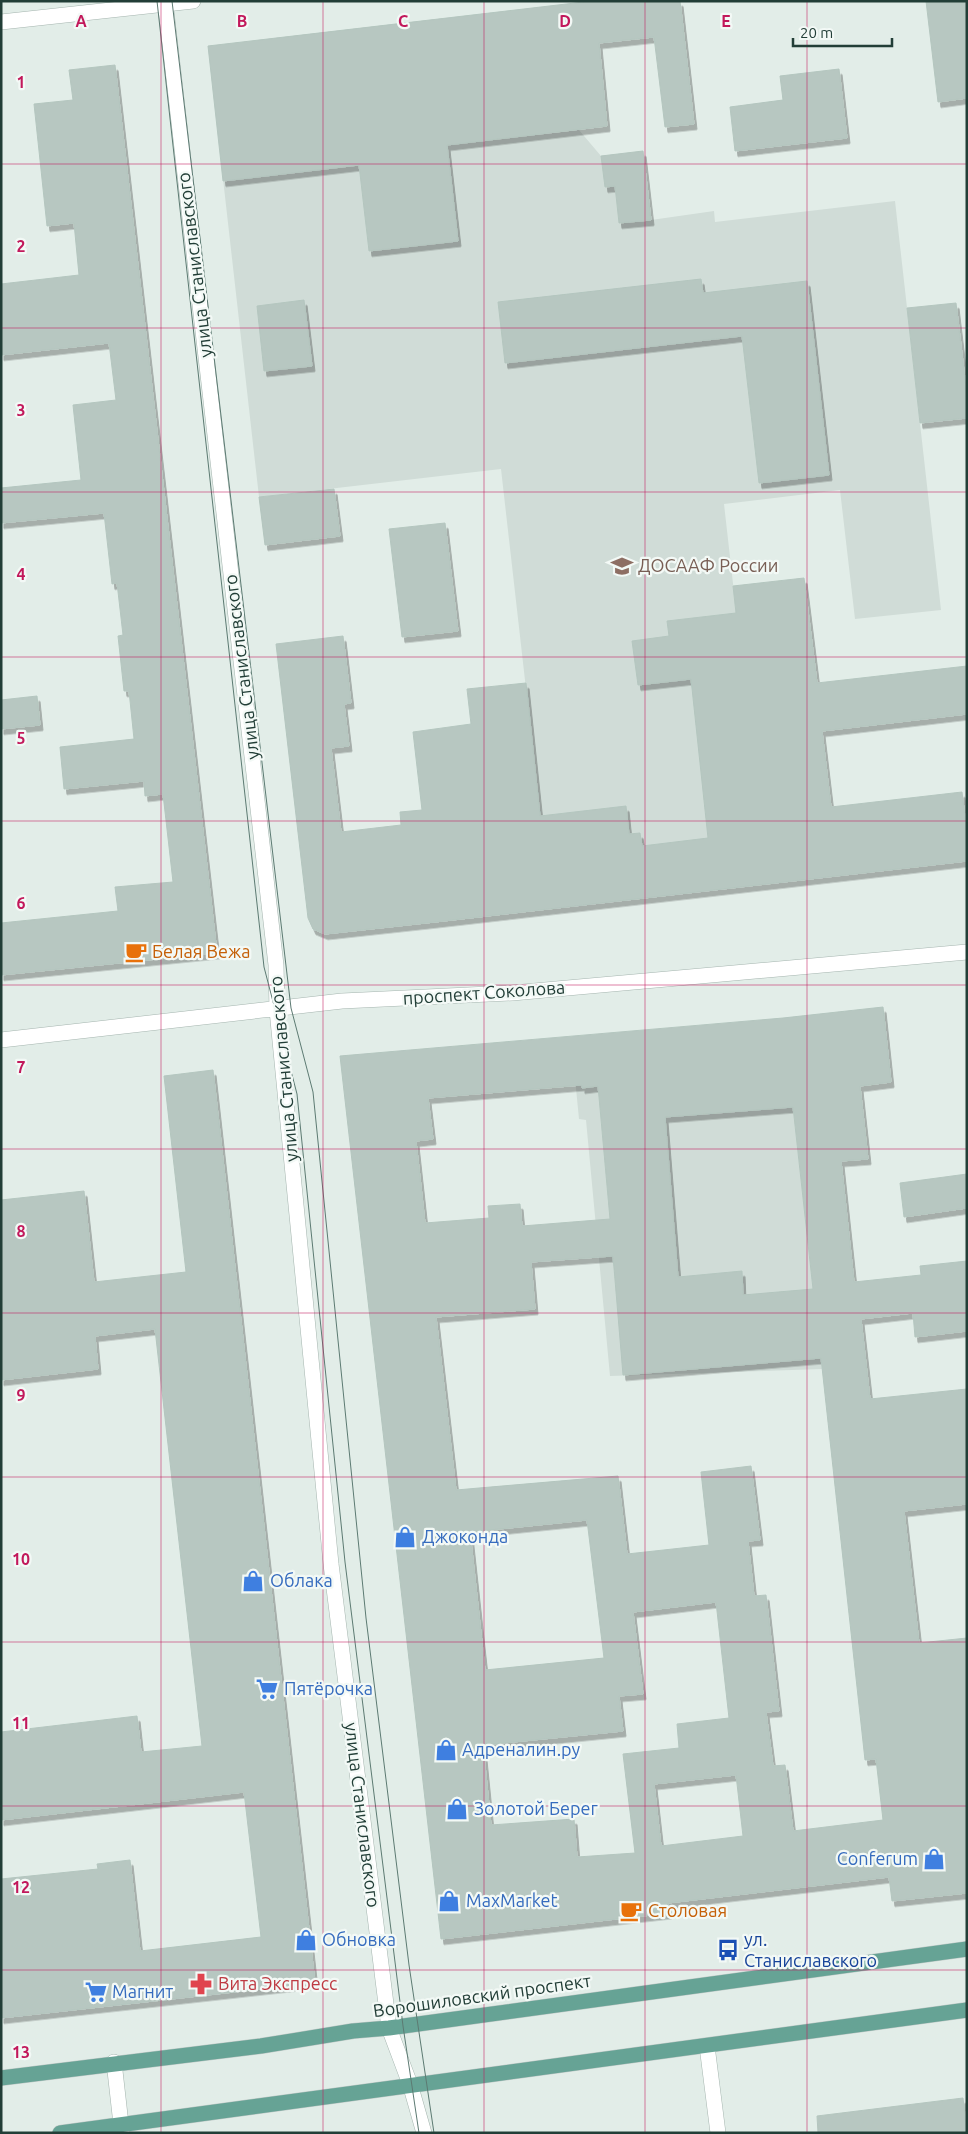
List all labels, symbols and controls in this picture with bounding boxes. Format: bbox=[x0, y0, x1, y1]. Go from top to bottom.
text: A bbox=[75, 12, 87, 30]
text: B bbox=[237, 12, 247, 30]
text: C bbox=[398, 12, 408, 30]
text: D bbox=[559, 12, 571, 30]
text: E bbox=[721, 12, 731, 30]
scale bar bbox=[793, 15, 892, 47]
text: 20 m bbox=[800, 24, 833, 41]
text: 1 bbox=[16, 73, 26, 91]
street label: улица Станиславского bbox=[173, 171, 215, 359]
text: 2 bbox=[16, 237, 26, 255]
text: 3 bbox=[16, 401, 26, 419]
school or university icon: ДОСААФ России bbox=[609, 553, 635, 579]
place label: ДОСААФ России bbox=[638, 555, 778, 575]
text: 4 bbox=[16, 565, 26, 583]
street label: улица Станиславского bbox=[220, 573, 262, 761]
text: 5 bbox=[16, 729, 26, 747]
text: 6 bbox=[16, 894, 26, 912]
cafe icon: Белая Вежа bbox=[123, 939, 149, 965]
place label: Белая Вежа bbox=[152, 941, 251, 961]
street label: улица Станиславского bbox=[265, 975, 301, 1163]
street label: проспект Соколова bbox=[402, 976, 566, 1008]
text: 7 bbox=[16, 1058, 26, 1076]
text: 8 bbox=[16, 1222, 26, 1240]
text: 9 bbox=[16, 1386, 26, 1404]
shop icon: Джоконда bbox=[392, 1524, 418, 1550]
place label: Джоконда bbox=[422, 1526, 508, 1546]
text: 10 bbox=[12, 1550, 30, 1568]
shop icon: Облака bbox=[240, 1568, 266, 1594]
place label: Облака bbox=[270, 1570, 333, 1590]
supermarket icon: Пятёрочка bbox=[254, 1676, 280, 1702]
place label: Пятёрочка bbox=[284, 1678, 373, 1698]
text: 11 bbox=[12, 1714, 30, 1732]
street label: улица Станиславского bbox=[342, 1721, 384, 1909]
shop icon: Адреналин.ру bbox=[433, 1737, 459, 1763]
place label: Адреналин.ру bbox=[462, 1739, 581, 1759]
shop icon: Золотой Берег bbox=[444, 1796, 470, 1822]
place label: Золотой Берег bbox=[474, 1798, 598, 1818]
shop icon: Conferum bbox=[921, 1846, 947, 1872]
place label: Conferum bbox=[837, 1848, 918, 1868]
text: 12 bbox=[12, 1878, 30, 1896]
shop icon: MaxMarket bbox=[436, 1888, 462, 1914]
place label: MaxMarket bbox=[466, 1890, 558, 1910]
cafe icon: Столовая bbox=[618, 1898, 644, 1924]
place label: Столовая bbox=[648, 1900, 727, 1920]
shop icon: Обновка bbox=[293, 1927, 319, 1953]
place label: Обновка bbox=[322, 1929, 396, 1949]
place label: ул. Станиславского bbox=[744, 1929, 877, 1970]
bus stop icon: ул. Станиславского bbox=[715, 1937, 741, 1963]
street label: Ворошиловский проспект bbox=[372, 1970, 592, 2020]
pharmacy icon: Вита Экспресс bbox=[188, 1971, 214, 1997]
place label: Вита Экспресс bbox=[218, 1973, 337, 1993]
supermarket icon: Магнит bbox=[83, 1979, 109, 2005]
place label: Магнит bbox=[112, 1981, 173, 2001]
text: 13 bbox=[12, 2043, 30, 2061]

